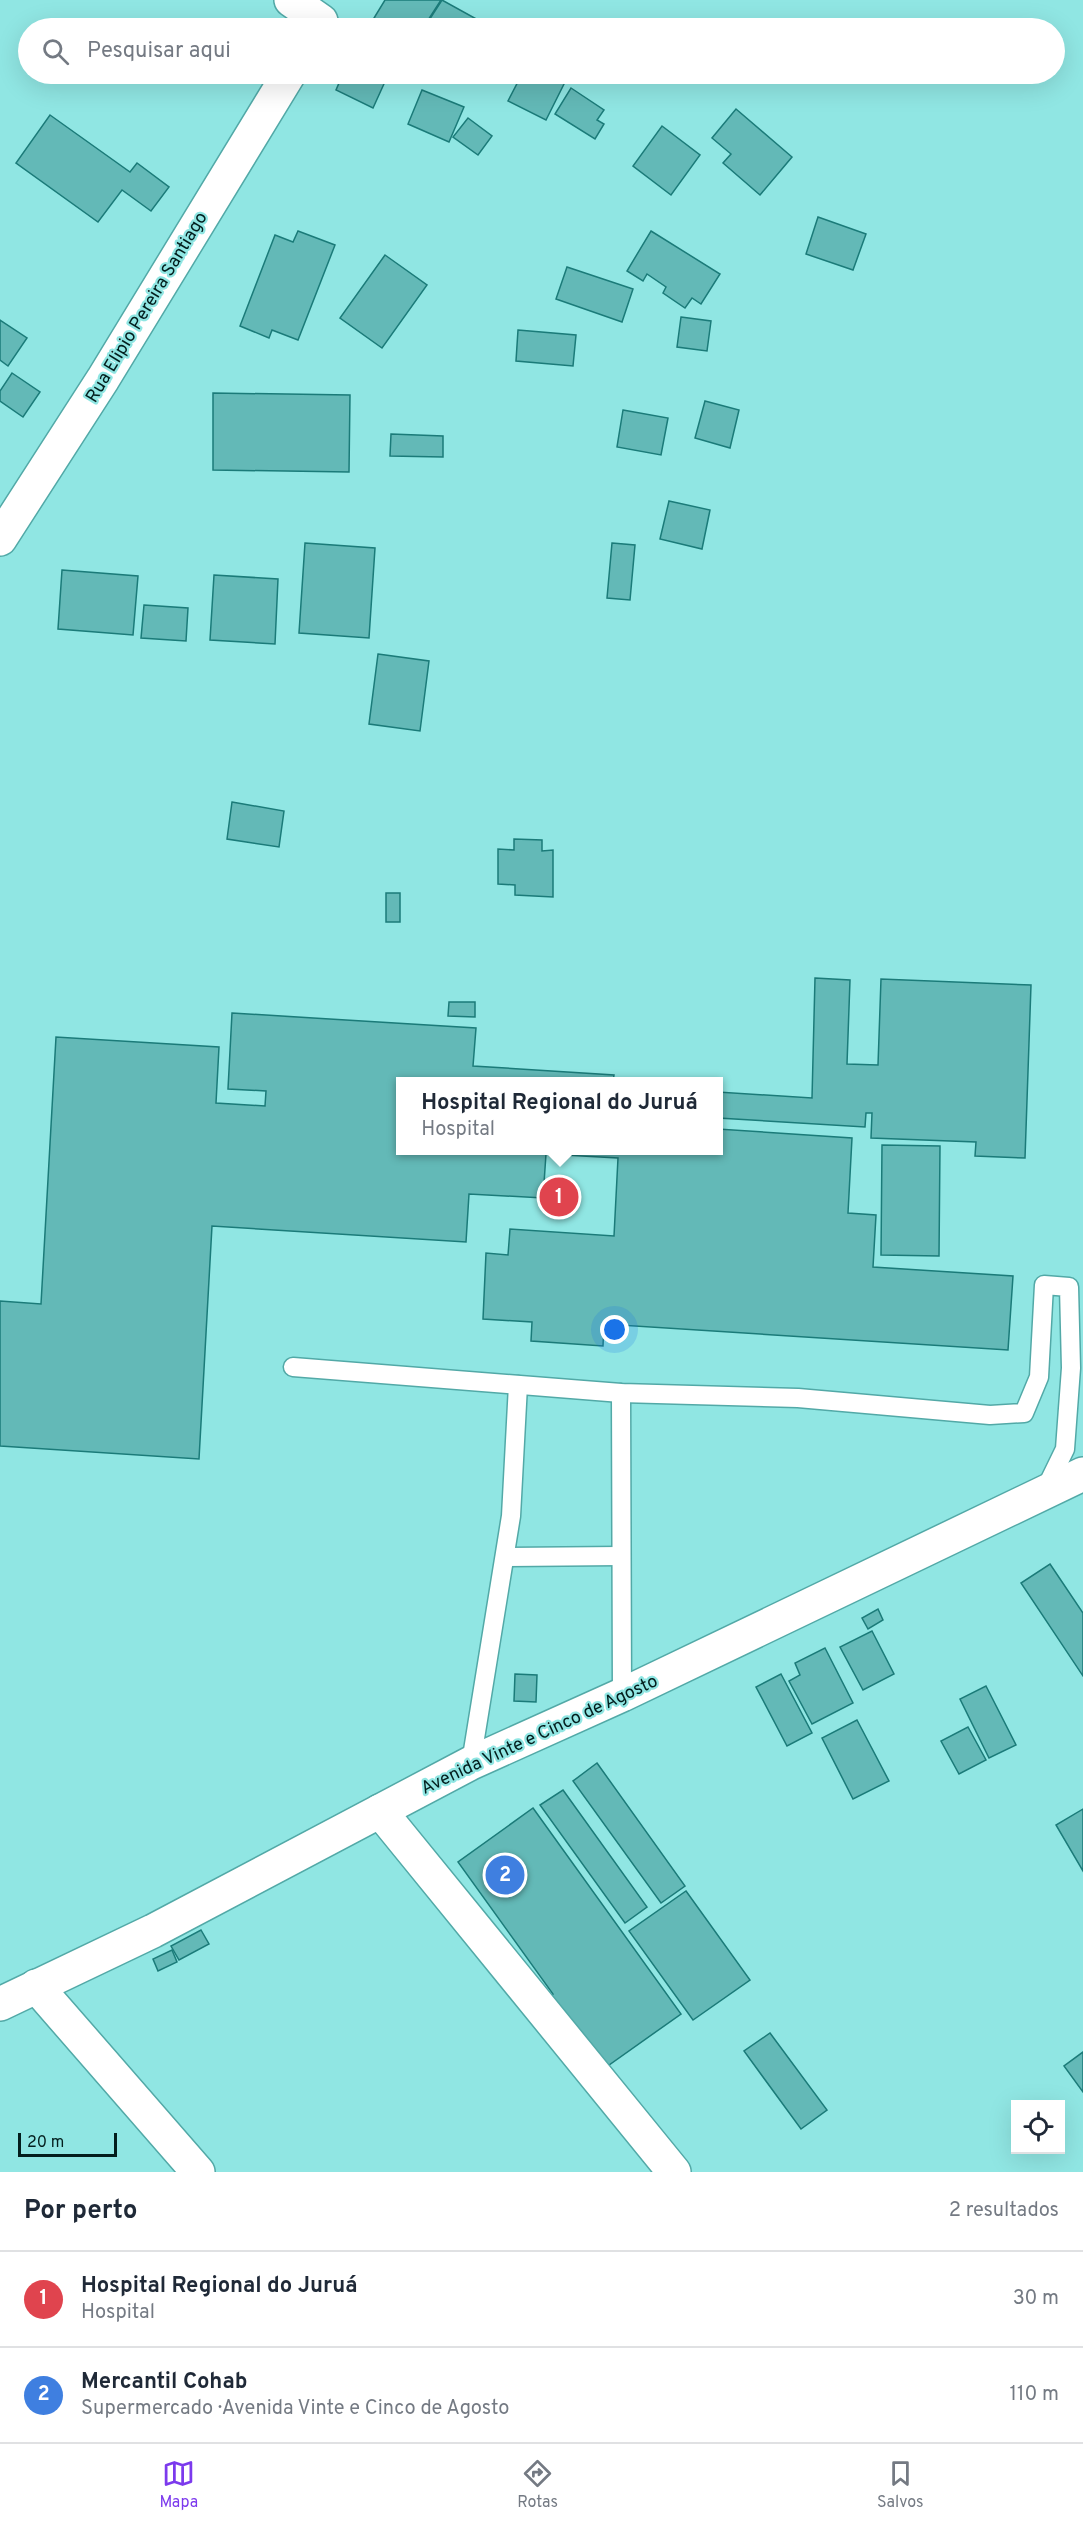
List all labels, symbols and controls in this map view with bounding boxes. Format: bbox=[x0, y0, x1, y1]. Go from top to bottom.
search box bbox=[18, 18, 1065, 84]
icon: search bbox=[39, 35, 72, 68]
text: Pesquisar aqui bbox=[87, 38, 231, 65]
street label: Rua Elipio Pereira Santiago bbox=[81, 208, 213, 407]
popup bbox=[396, 1077, 723, 1155]
text: Hospital Regional do Juruá bbox=[421, 1090, 698, 1117]
text: Hospital bbox=[421, 1117, 495, 1143]
pin: 1 bbox=[540, 1174, 578, 1220]
your location bbox=[600, 1315, 629, 1344]
street label: Avenida Vinte e Cinco de Agosto bbox=[417, 1670, 662, 1801]
pin: 2 bbox=[486, 1852, 524, 1898]
map controls bbox=[1011, 2100, 1065, 2154]
button: locate bbox=[1011, 2100, 1065, 2154]
scale bar bbox=[18, 2130, 117, 2158]
text: 20 m bbox=[27, 2133, 64, 2153]
text: Por perto bbox=[24, 2195, 138, 2228]
text: 2 resultados bbox=[949, 2198, 1059, 2224]
text: Hospital Regional do Juruá bbox=[81, 2273, 358, 2300]
text: 1 bbox=[40, 2286, 48, 2312]
text: 30 m bbox=[1013, 2286, 1059, 2312]
text: Hospital bbox=[81, 2300, 155, 2326]
text: Mercantil Cohab bbox=[81, 2369, 247, 2396]
text: 2 bbox=[37, 2382, 50, 2408]
text: 110 m bbox=[1010, 2382, 1059, 2408]
text: Supermercado · Avenida Vinte e Cinco de Agosto bbox=[81, 2396, 509, 2422]
tab: Mapa bbox=[159, 2457, 198, 2513]
tab: Rotas bbox=[517, 2457, 558, 2513]
tab: Salvos bbox=[877, 2457, 924, 2513]

